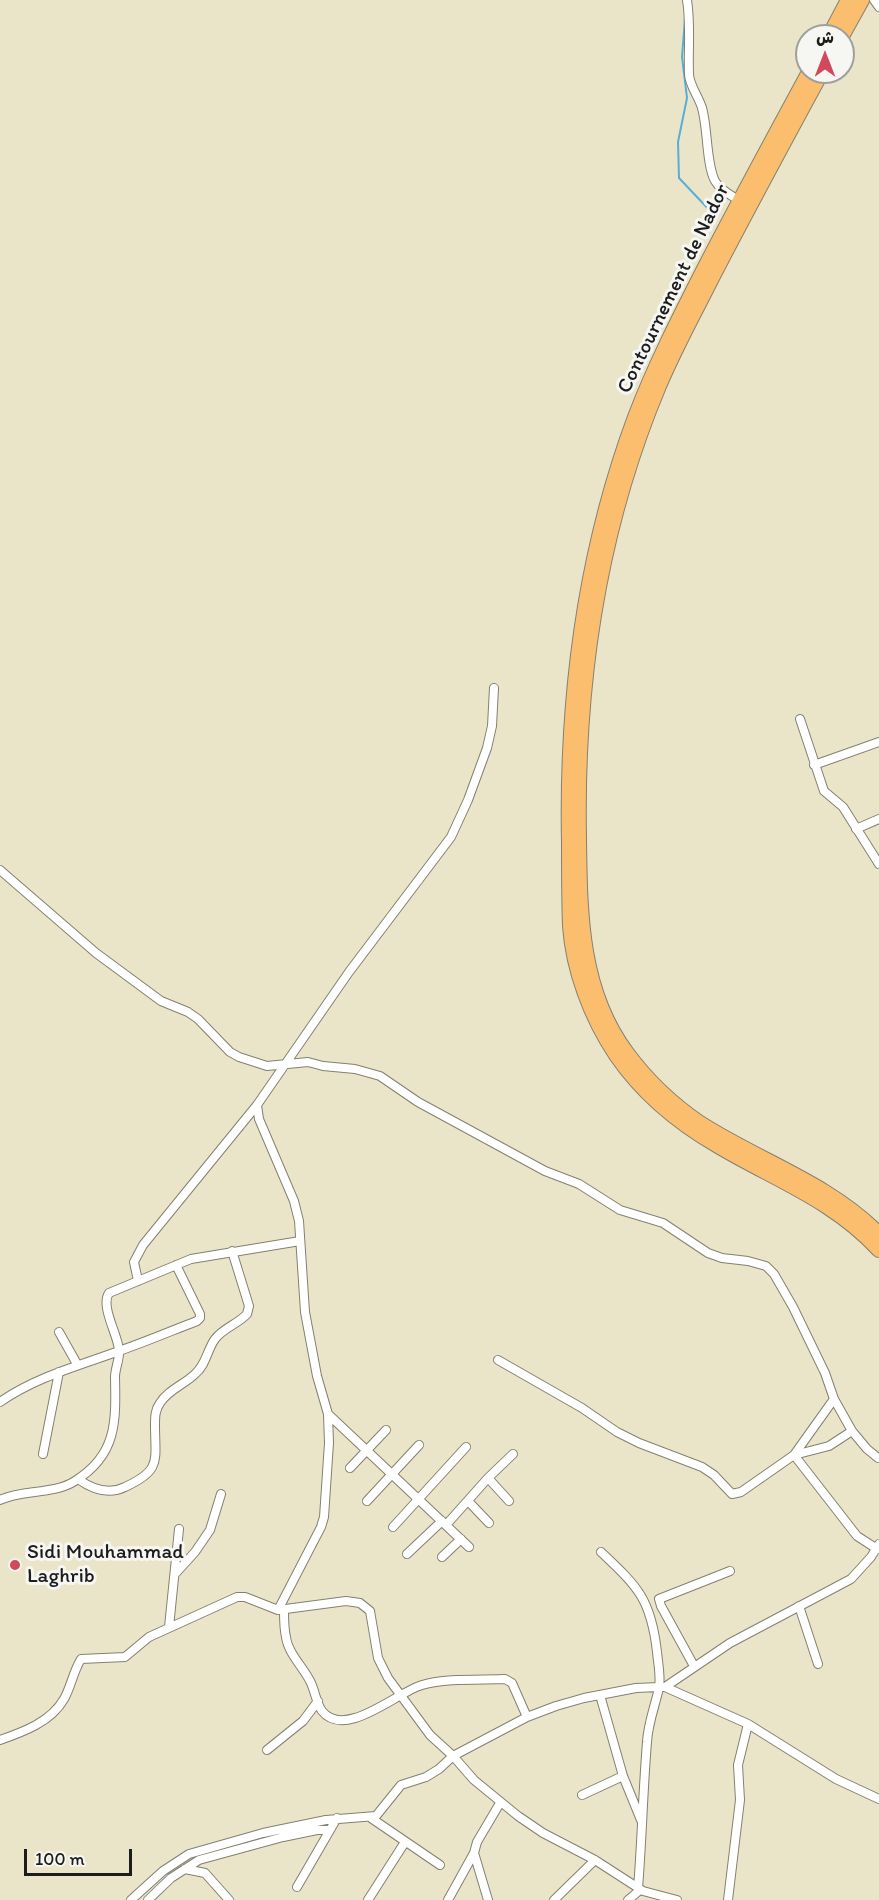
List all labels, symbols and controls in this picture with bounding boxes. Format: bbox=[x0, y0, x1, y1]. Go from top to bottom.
north arrow bbox=[795, 24, 855, 84]
text: ش bbox=[816, 28, 834, 47]
street label: Contournement de Nador bbox=[612, 180, 736, 398]
place label: Sidi Mouhammad Laghrib bbox=[27, 1540, 184, 1590]
marker: Sidi Mouhammad Laghrib bbox=[8, 1558, 22, 1572]
scale bar bbox=[27, 1837, 135, 1875]
text: 100 m bbox=[35, 1848, 85, 1870]

